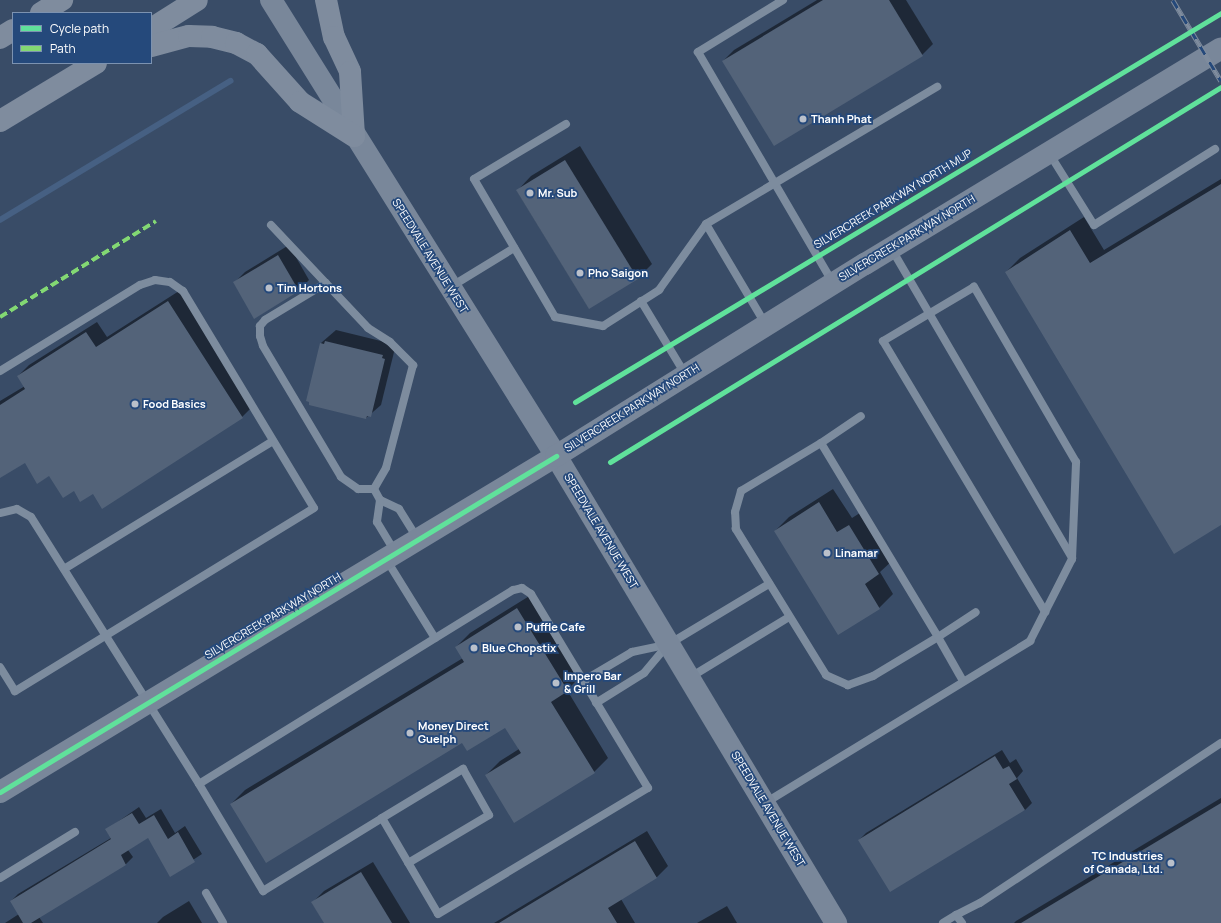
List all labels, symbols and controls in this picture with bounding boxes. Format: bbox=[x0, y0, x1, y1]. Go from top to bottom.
legend bbox=[12, 12, 152, 64]
text: Cycle path bbox=[50, 20, 109, 37]
text: Path bbox=[50, 40, 76, 57]
place label: Thanh Phat bbox=[811, 112, 872, 126]
marker: Thanh Phat bbox=[798, 114, 808, 124]
street label: SILVERCREEK PARKWAY NORTH MUP bbox=[811, 146, 975, 252]
place label: Mr. Sub bbox=[538, 186, 577, 200]
marker: Mr. Sub bbox=[525, 188, 535, 198]
street label: SILVERCREEK PARKWAY NORTH bbox=[836, 192, 978, 284]
street label: SPEEDVALE AVENUE WEST bbox=[389, 196, 471, 316]
place label: Pho Saigon bbox=[588, 266, 648, 280]
marker: Pho Saigon bbox=[575, 268, 585, 278]
place label: Tim Hortons bbox=[277, 281, 342, 295]
marker: Tim Hortons bbox=[264, 283, 274, 293]
street label: SILVERCREEK PARKWAY NORTH bbox=[562, 361, 702, 455]
place label: Food Basics bbox=[143, 397, 206, 411]
marker: Food Basics bbox=[130, 399, 140, 409]
street label: SPEEDVALE AVENUE WEST bbox=[561, 471, 641, 591]
place label: Linamar bbox=[835, 546, 878, 560]
marker: Linamar bbox=[822, 548, 832, 558]
street label: SILVERCREEK PARKWAY NORTH bbox=[202, 570, 344, 662]
place label: Puffle Cafe bbox=[526, 620, 585, 634]
marker: Puffle Cafe bbox=[513, 622, 523, 632]
place label: Blue Chopstix bbox=[482, 641, 556, 655]
marker: Blue Chopstix bbox=[469, 643, 479, 653]
place label: Impero Bar & Grill bbox=[564, 670, 621, 696]
marker: Impero Bar & Grill bbox=[551, 678, 561, 688]
place label: Money Direct Guelph bbox=[418, 720, 489, 746]
marker: Money Direct Guelph bbox=[405, 728, 415, 738]
street label: SPEEDVALE AVENUE WEST bbox=[728, 749, 808, 869]
place label: TC Industries of Canada, Ltd. bbox=[1083, 850, 1163, 876]
marker: TC Industries of Canada, Ltd. bbox=[1166, 858, 1176, 868]

